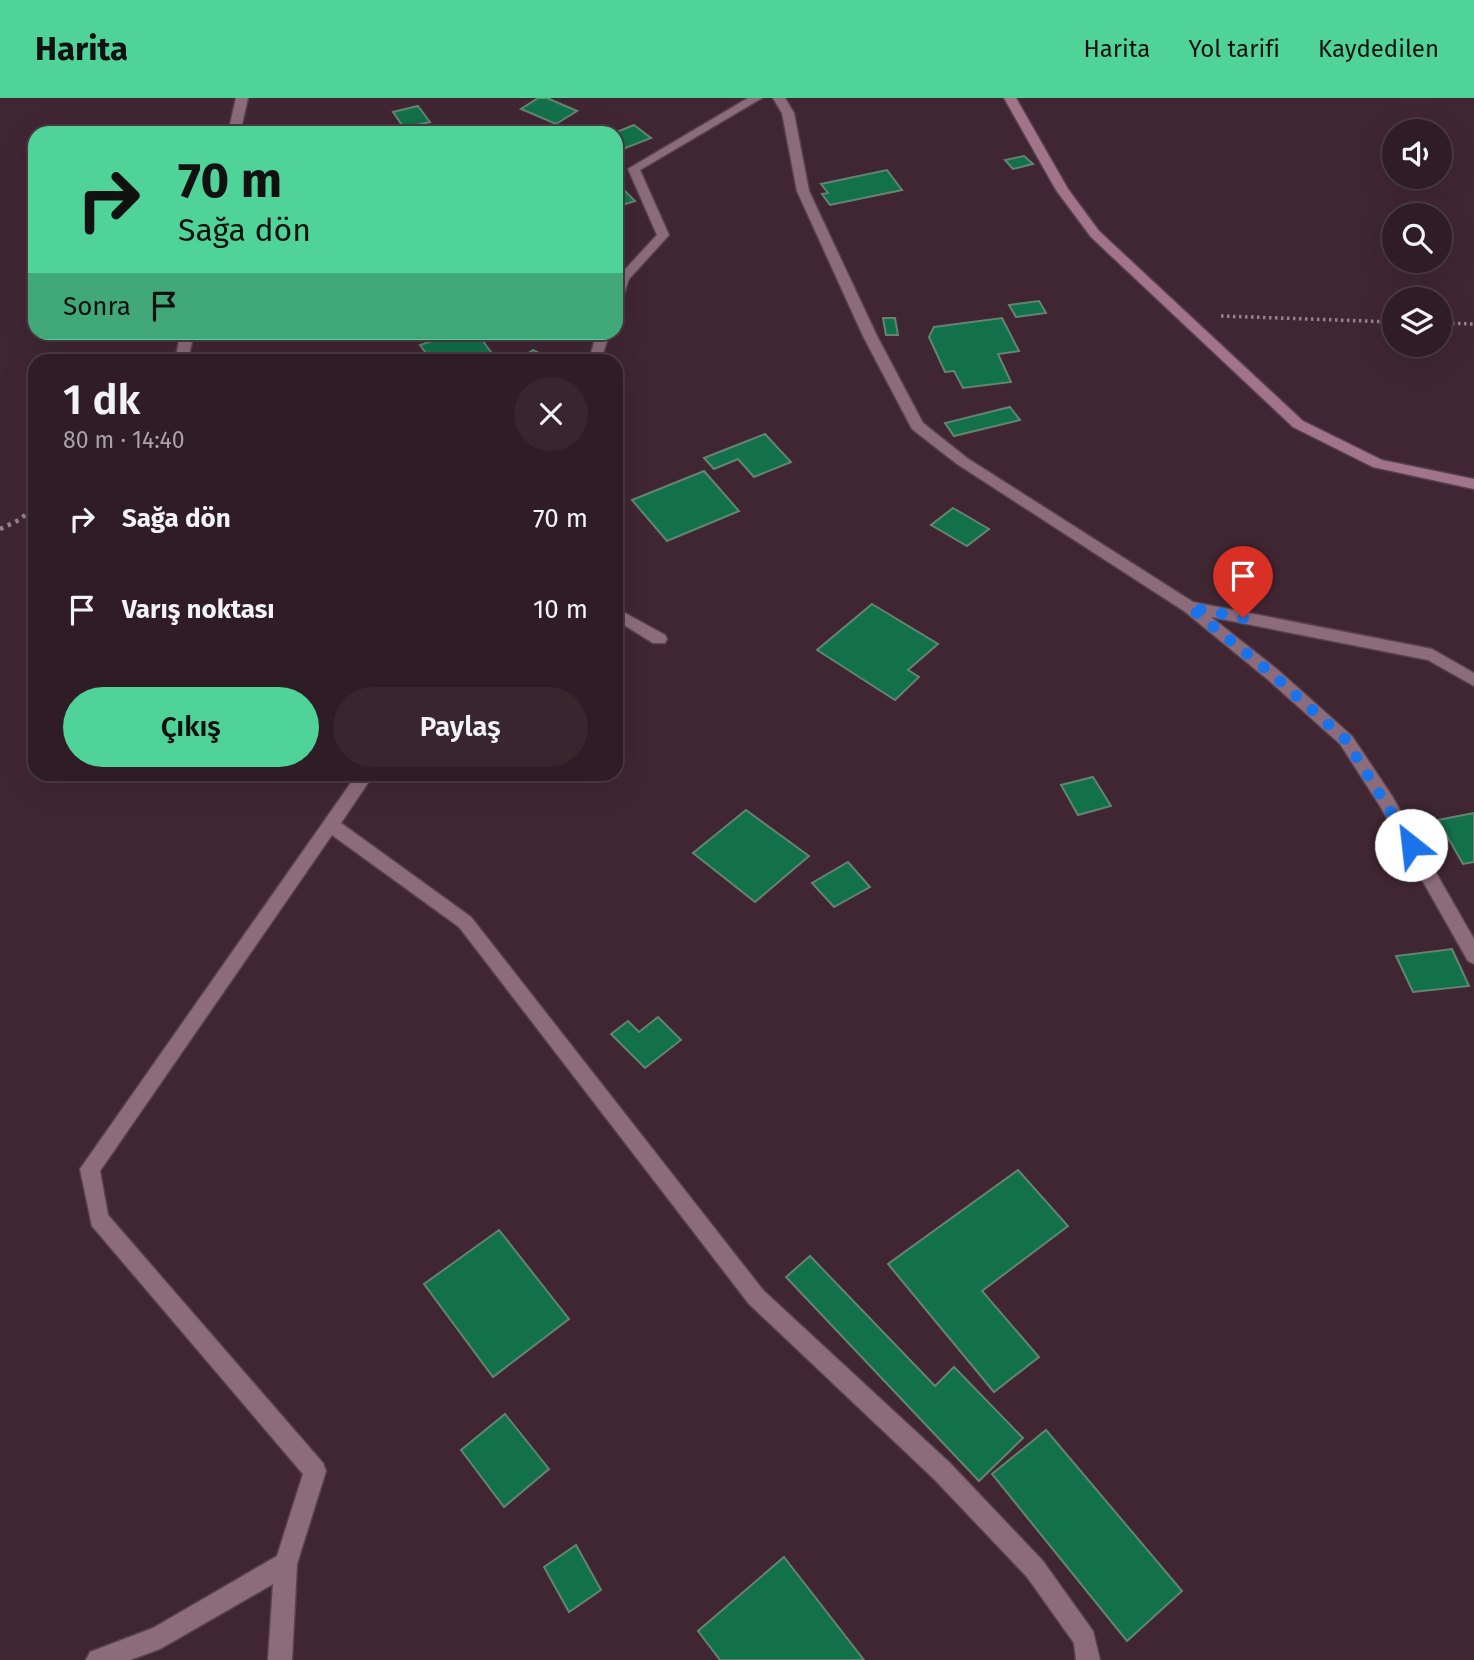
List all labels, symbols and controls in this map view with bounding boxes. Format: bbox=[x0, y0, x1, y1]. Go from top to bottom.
text: Harita bbox=[35, 29, 128, 69]
text: Harita bbox=[1083, 35, 1150, 63]
text: Yol tarifi bbox=[1188, 35, 1280, 63]
text: Kaydedilen bbox=[1318, 35, 1439, 63]
map controls bbox=[1382, 119, 1452, 357]
button: sound bbox=[1382, 119, 1452, 189]
text: 70 m bbox=[178, 151, 282, 210]
icon: right bbox=[63, 154, 154, 245]
button: search bbox=[1382, 203, 1452, 273]
text: Sağa dön bbox=[178, 211, 311, 249]
icon: arrive bbox=[145, 287, 183, 325]
button: layers bbox=[1382, 287, 1452, 357]
text: Sonra bbox=[63, 291, 131, 322]
text: 1 dk bbox=[63, 375, 140, 425]
button: close bbox=[514, 377, 588, 451]
text: 80 m · 14:40 bbox=[63, 426, 185, 454]
icon: right bbox=[63, 500, 101, 538]
text: Sağa dön bbox=[122, 503, 231, 534]
text: 70 m bbox=[533, 503, 588, 534]
pin bbox=[1213, 546, 1273, 618]
icon: arrive bbox=[1224, 557, 1262, 595]
icon: arrive bbox=[63, 591, 101, 629]
text: Varış noktası bbox=[122, 594, 275, 625]
text: 10 m bbox=[533, 594, 588, 625]
button: Çıkış bbox=[63, 687, 319, 767]
button: Paylaş bbox=[333, 687, 588, 767]
position arrow bbox=[1374, 808, 1448, 882]

